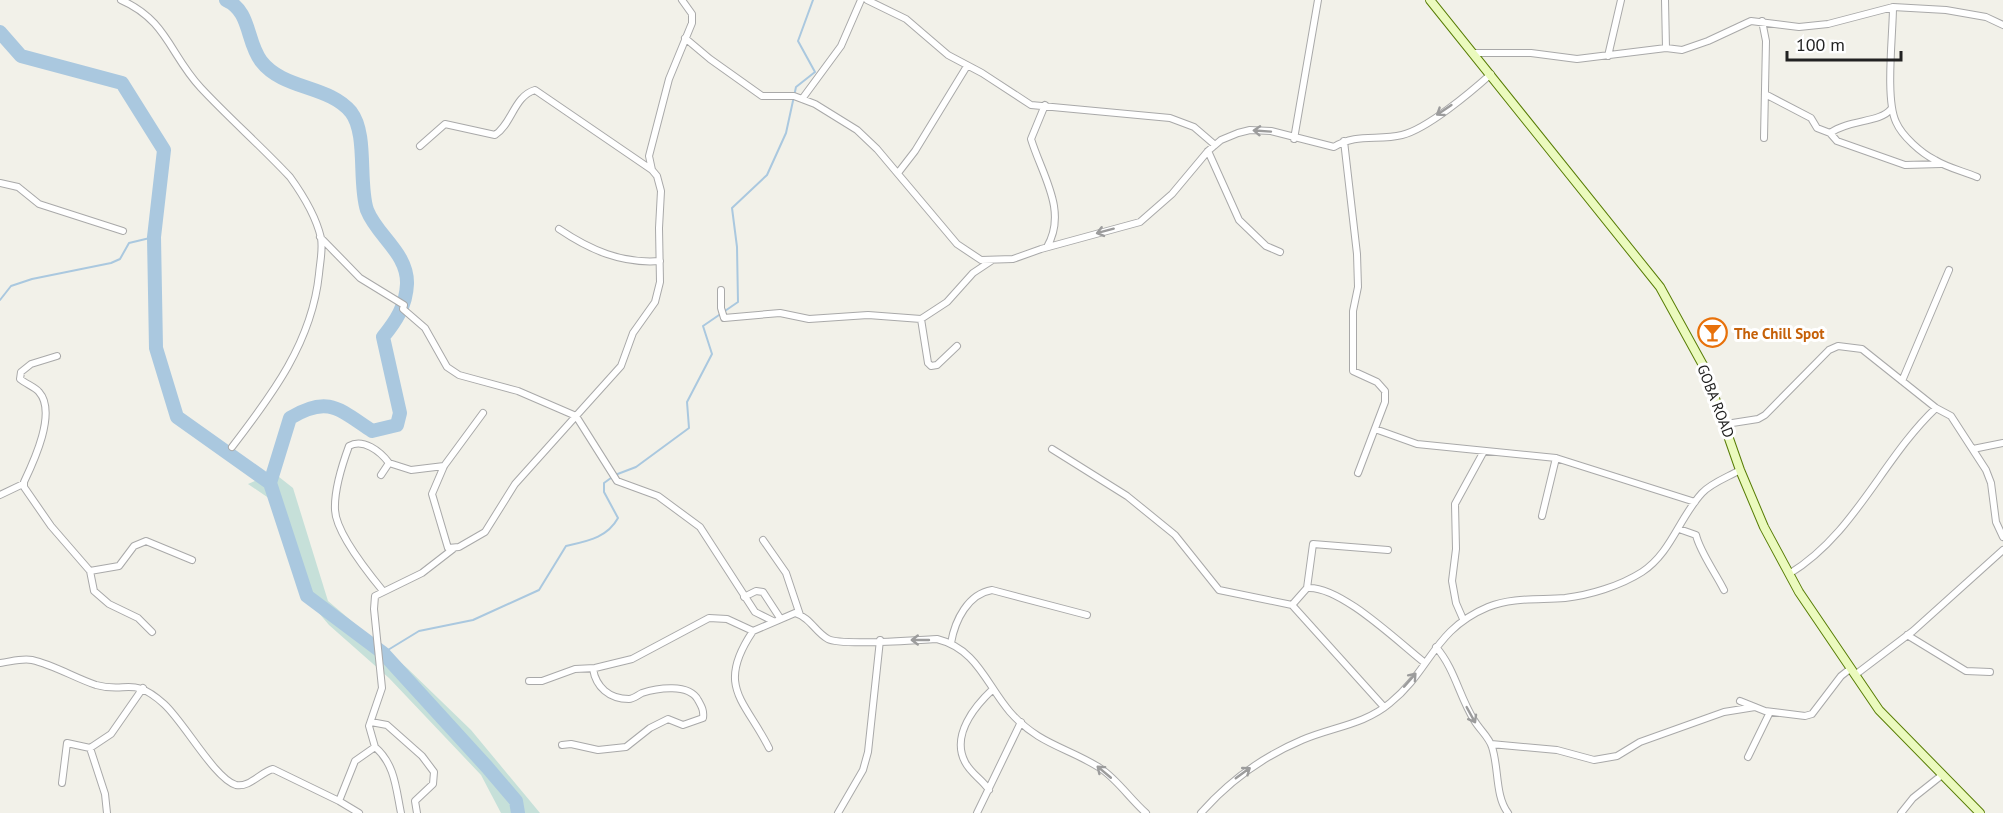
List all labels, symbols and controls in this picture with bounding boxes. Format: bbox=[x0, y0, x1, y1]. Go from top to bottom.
scale bar bbox=[1787, 24, 1901, 62]
text: 100 m bbox=[1796, 33, 1845, 56]
one-way arrow bbox=[1436, 103, 1453, 116]
one-way arrow bbox=[1252, 125, 1272, 136]
one-way arrow bbox=[1096, 226, 1115, 237]
bar icon: The Chill Spot bbox=[1697, 317, 1729, 349]
place label: The Chill Spot bbox=[1734, 324, 1825, 343]
street label: GOBA ROAD bbox=[1693, 362, 1739, 440]
one-way arrow bbox=[911, 634, 931, 645]
one-way arrow bbox=[1403, 673, 1417, 688]
one-way arrow bbox=[1466, 705, 1477, 723]
one-way arrow bbox=[1096, 766, 1112, 779]
one-way arrow bbox=[1234, 767, 1250, 779]

